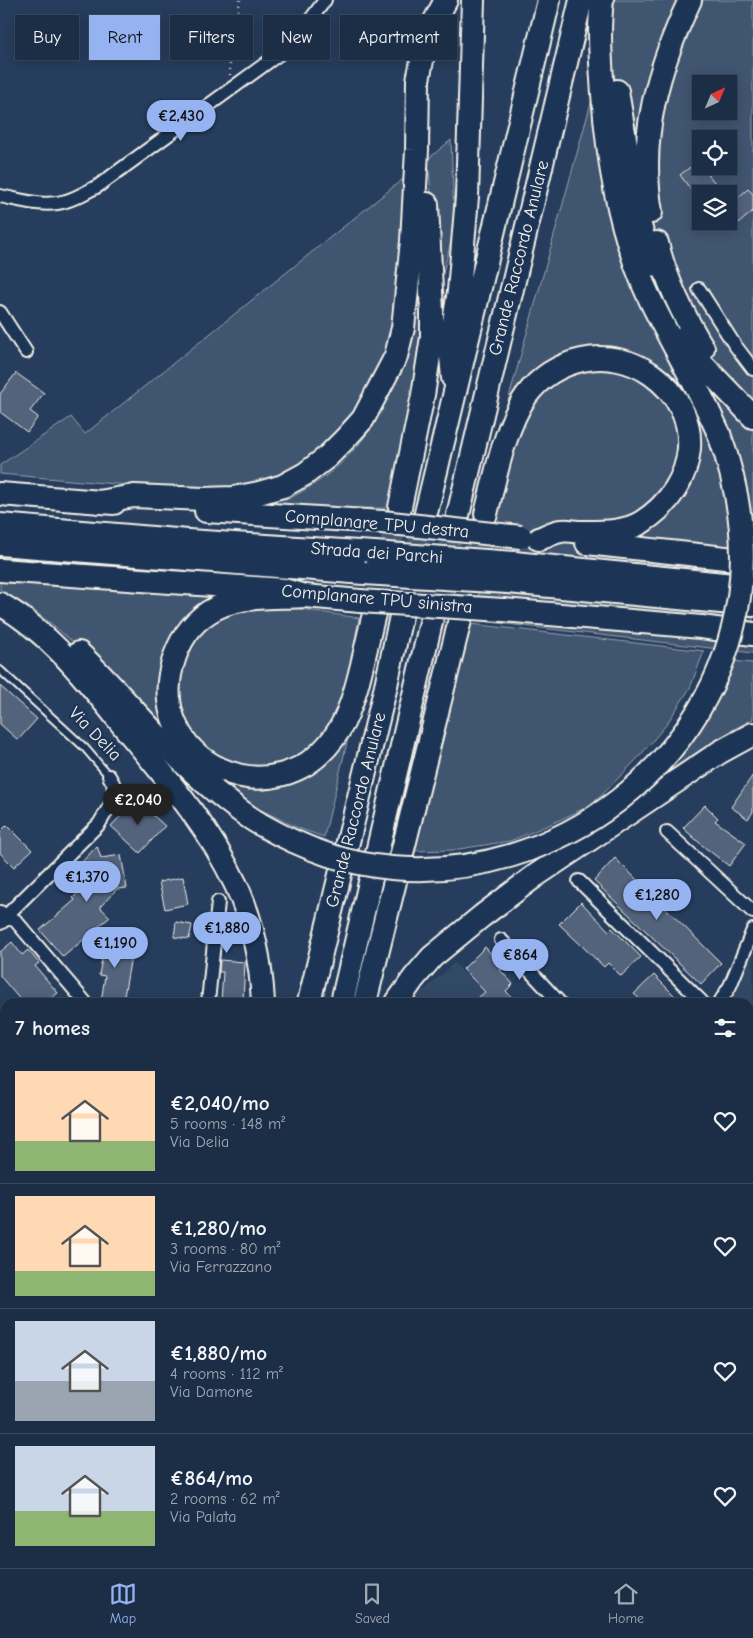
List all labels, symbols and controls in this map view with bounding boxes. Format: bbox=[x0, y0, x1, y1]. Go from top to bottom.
chip: Buy bbox=[15, 15, 79, 60]
chip: Rent bbox=[89, 15, 160, 60]
chip: Filters bbox=[170, 15, 253, 60]
chip: New bbox=[263, 15, 330, 60]
chip: Apartment bbox=[340, 15, 457, 60]
north arrow bbox=[692, 75, 738, 120]
map controls bbox=[692, 75, 737, 230]
pin: €2,430 bbox=[140, 100, 222, 142]
text: €2,430 bbox=[158, 107, 204, 125]
button: locate bbox=[692, 130, 737, 175]
street label: Grande Raccordo Anulare bbox=[485, 158, 553, 358]
button: layers bbox=[692, 185, 737, 230]
street label: Complanare TPU destra bbox=[284, 505, 470, 543]
street label: Strada dei Parchi bbox=[310, 538, 444, 568]
street label: Complanare TPU sinistra bbox=[281, 580, 473, 618]
street label: Via Delia bbox=[64, 703, 126, 765]
street label: Grande Raccordo Anulare bbox=[322, 710, 390, 910]
pin: €2,040 bbox=[97, 784, 179, 826]
text: €2,040 bbox=[114, 791, 162, 809]
pin: €1,370 bbox=[46, 860, 128, 903]
text: €1,370 bbox=[65, 868, 109, 886]
pin: €1,280 bbox=[616, 878, 698, 921]
text: €1,280 bbox=[634, 886, 680, 904]
pin: €1,880 bbox=[186, 912, 268, 954]
text: €1,880 bbox=[204, 919, 250, 937]
pin: €1,190 bbox=[74, 926, 156, 969]
text: €1,190 bbox=[93, 934, 137, 952]
pin: €864 bbox=[490, 938, 550, 981]
text: €864 bbox=[502, 946, 538, 964]
icon: filters bbox=[711, 1014, 739, 1042]
text: 7 homes bbox=[15, 1016, 90, 1040]
icon: home bbox=[55, 1091, 115, 1151]
text: €2,040/mo bbox=[170, 1091, 270, 1115]
icon: heart bbox=[711, 1107, 739, 1135]
text: 5 rooms · 148 m² bbox=[170, 1115, 285, 1133]
text: Via Delia bbox=[170, 1133, 229, 1151]
icon: home bbox=[55, 1216, 115, 1276]
text: €1,280/mo bbox=[170, 1216, 267, 1240]
icon: heart bbox=[711, 1232, 739, 1260]
text: 3 rooms · 80 m² bbox=[170, 1240, 280, 1258]
text: Via Ferrazzano bbox=[170, 1258, 272, 1276]
icon: home bbox=[55, 1341, 115, 1401]
text: €1,880/mo bbox=[170, 1341, 267, 1365]
icon: heart bbox=[711, 1357, 739, 1385]
text: 4 rooms · 112 m² bbox=[170, 1365, 283, 1383]
text: Via Damone bbox=[170, 1383, 253, 1401]
icon: home bbox=[55, 1466, 115, 1526]
text: €864/mo bbox=[170, 1466, 253, 1490]
icon: heart bbox=[711, 1482, 739, 1510]
text: 2 rooms · 62 m² bbox=[170, 1490, 280, 1508]
text: Via Palata bbox=[170, 1508, 236, 1526]
tab: Map bbox=[109, 1580, 137, 1627]
tab: Saved bbox=[355, 1580, 390, 1627]
tab: Home bbox=[608, 1580, 644, 1627]

